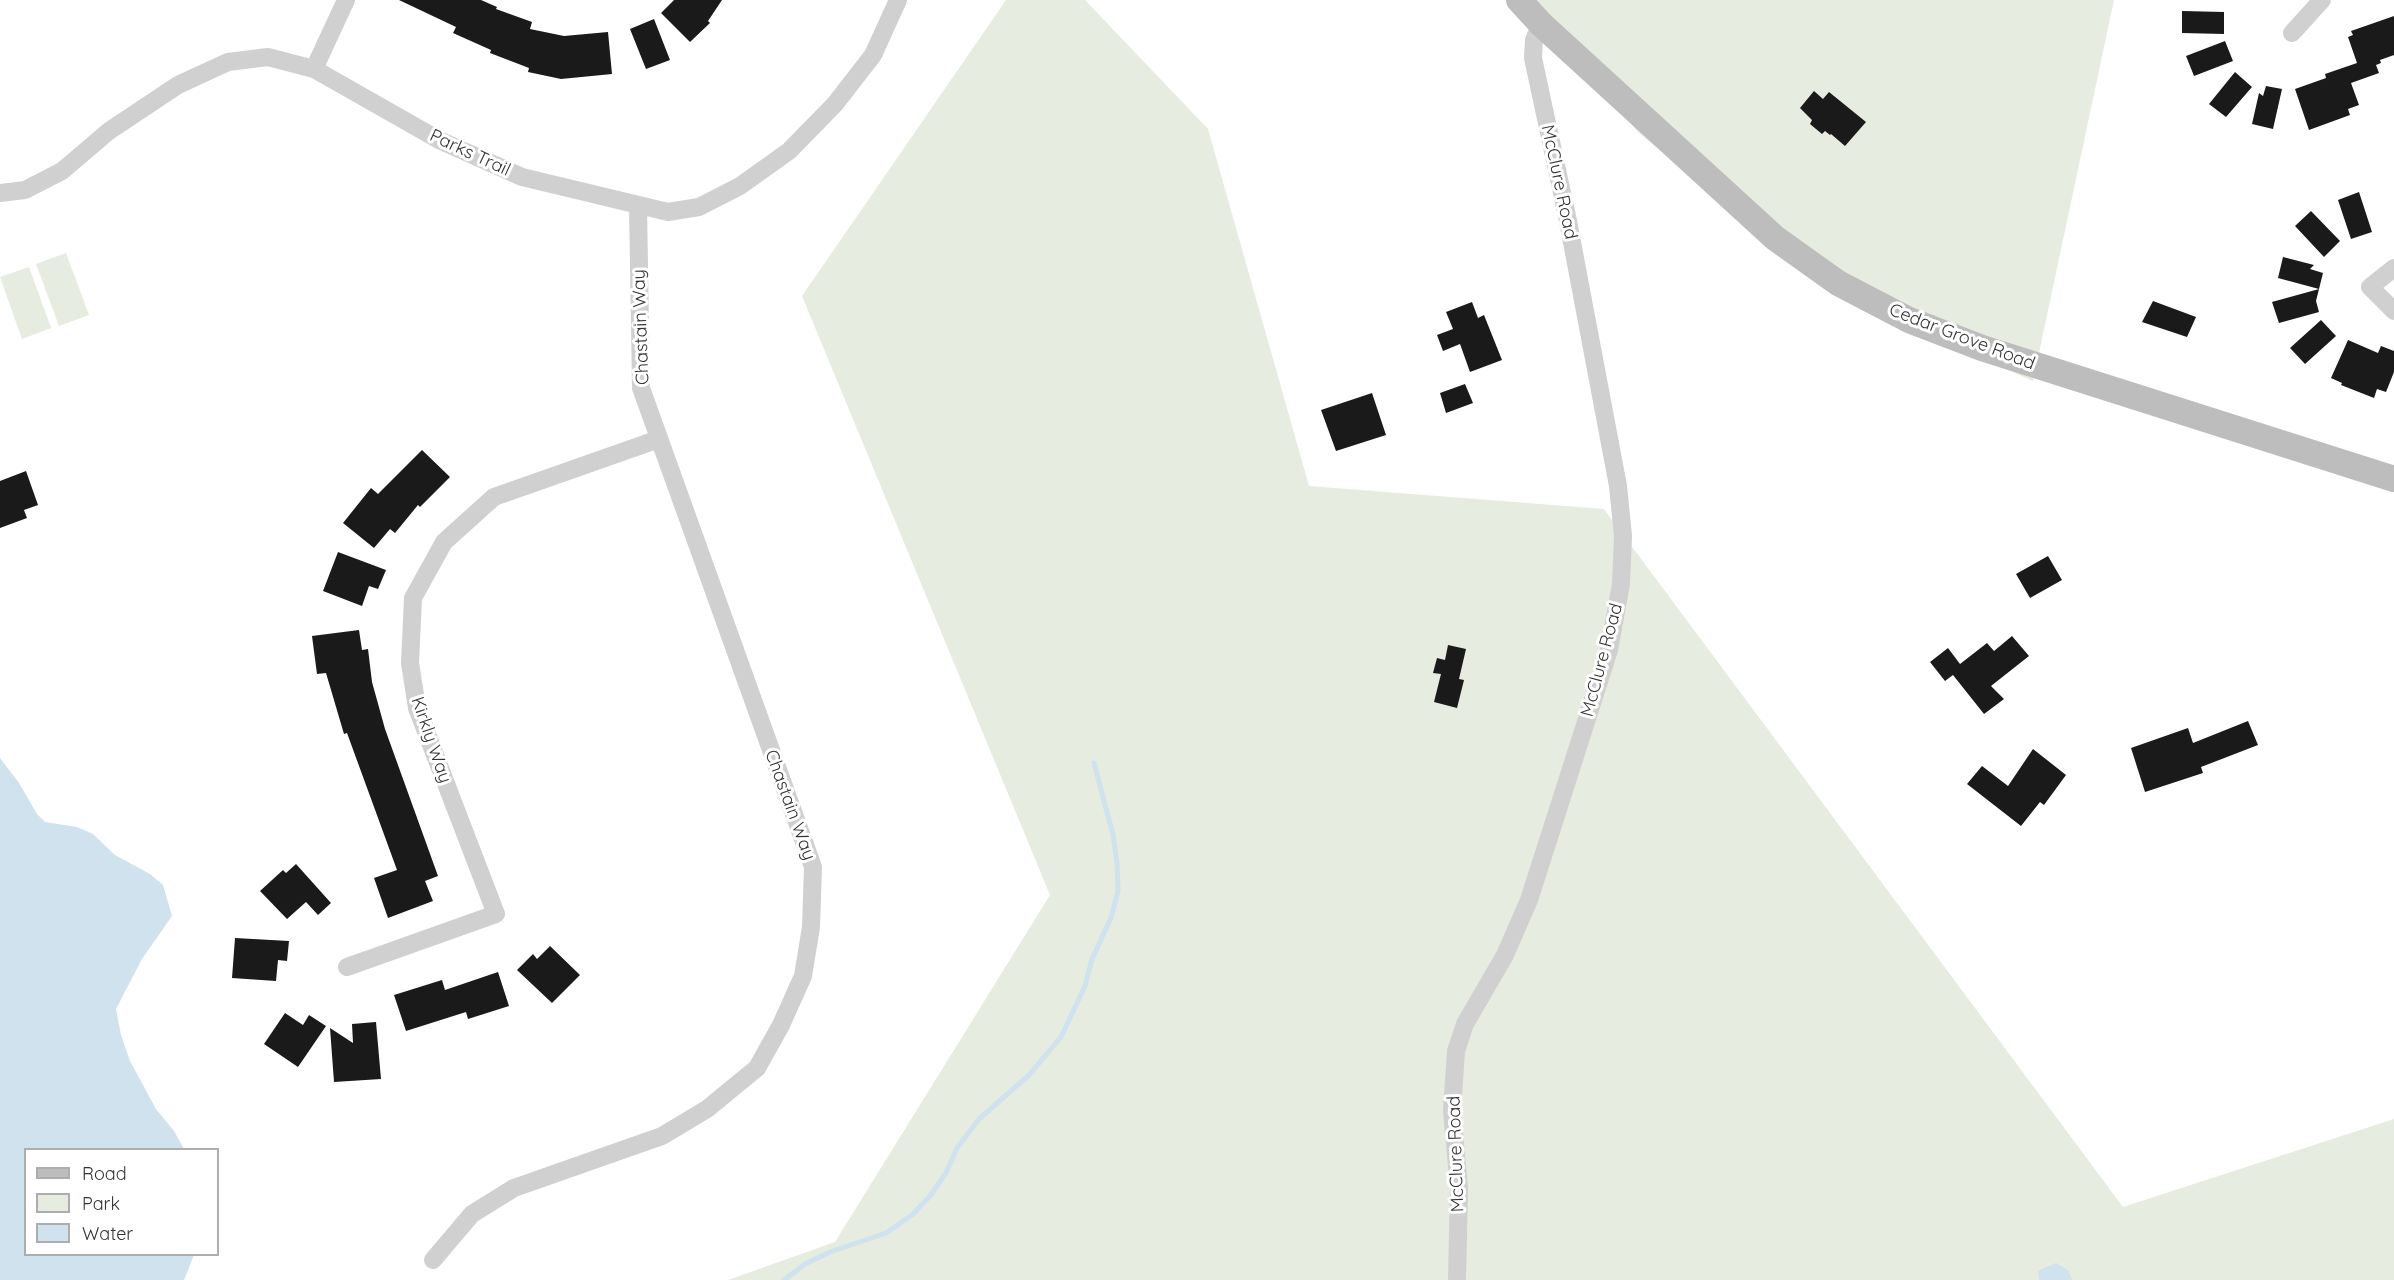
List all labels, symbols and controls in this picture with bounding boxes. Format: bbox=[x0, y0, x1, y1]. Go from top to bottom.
street label: McClure Road bbox=[1536, 123, 1582, 241]
street label: Parks Trail bbox=[426, 125, 514, 181]
street label: Chastain Way bbox=[628, 269, 654, 385]
street label: Cedar Grove Road bbox=[1886, 299, 2038, 375]
street label: McClure Road bbox=[1576, 601, 1628, 719]
street label: Kirkly Way bbox=[406, 694, 456, 786]
street label: Chastain Way bbox=[760, 747, 820, 863]
street label: McClure Road bbox=[1443, 1095, 1469, 1213]
legend bbox=[24, 1148, 219, 1256]
text: Road bbox=[82, 1162, 127, 1185]
text: Park bbox=[82, 1192, 120, 1215]
text: Water bbox=[82, 1222, 133, 1245]

